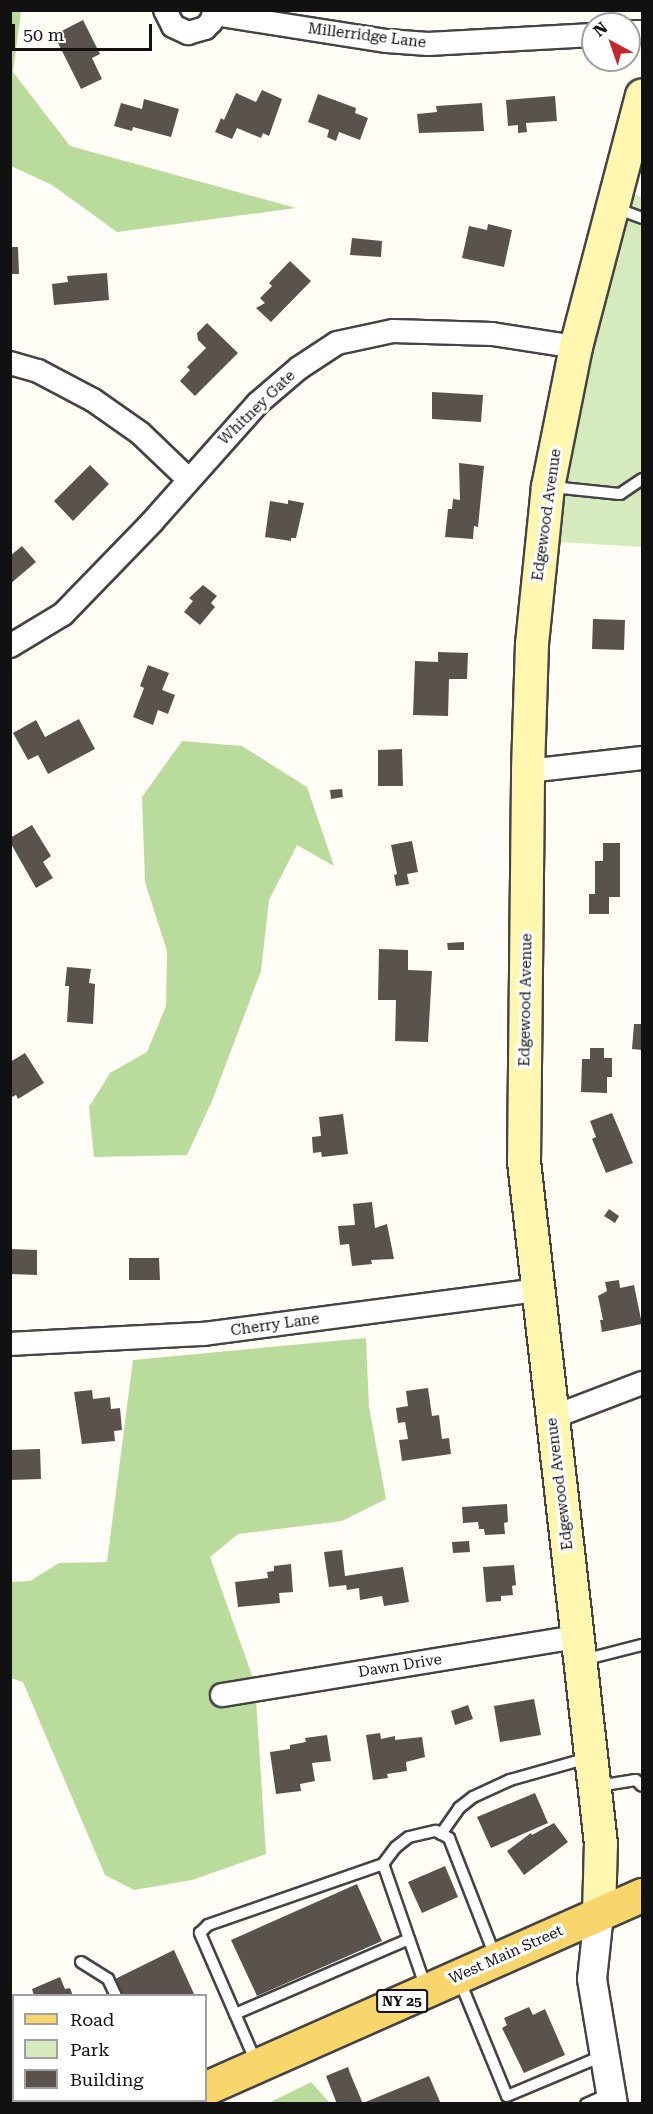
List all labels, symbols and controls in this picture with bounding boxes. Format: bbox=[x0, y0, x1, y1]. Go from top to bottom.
scale bar bbox=[15, 12, 154, 50]
north arrow bbox=[581, 12, 641, 72]
text: N bbox=[590, 18, 611, 41]
street label: Millerridge Lane bbox=[307, 20, 427, 52]
text: 50 m bbox=[23, 24, 64, 45]
street label: Whitney Gate bbox=[215, 367, 299, 449]
street label: Edgewood Avenue bbox=[529, 448, 565, 582]
street label: Edgewood Avenue bbox=[516, 933, 536, 1067]
street label: Cherry Lane bbox=[229, 1310, 321, 1340]
street label: Edgewood Avenue bbox=[543, 1417, 577, 1551]
street label: Dawn Drive bbox=[357, 1651, 443, 1681]
street label: West Main Street bbox=[446, 1922, 566, 1988]
road number: NY 25 bbox=[375, 1990, 429, 2012]
legend bbox=[12, 1994, 207, 2102]
text: Road bbox=[70, 2009, 114, 2030]
text: Park bbox=[70, 2039, 110, 2060]
text: Building bbox=[70, 2069, 144, 2090]

